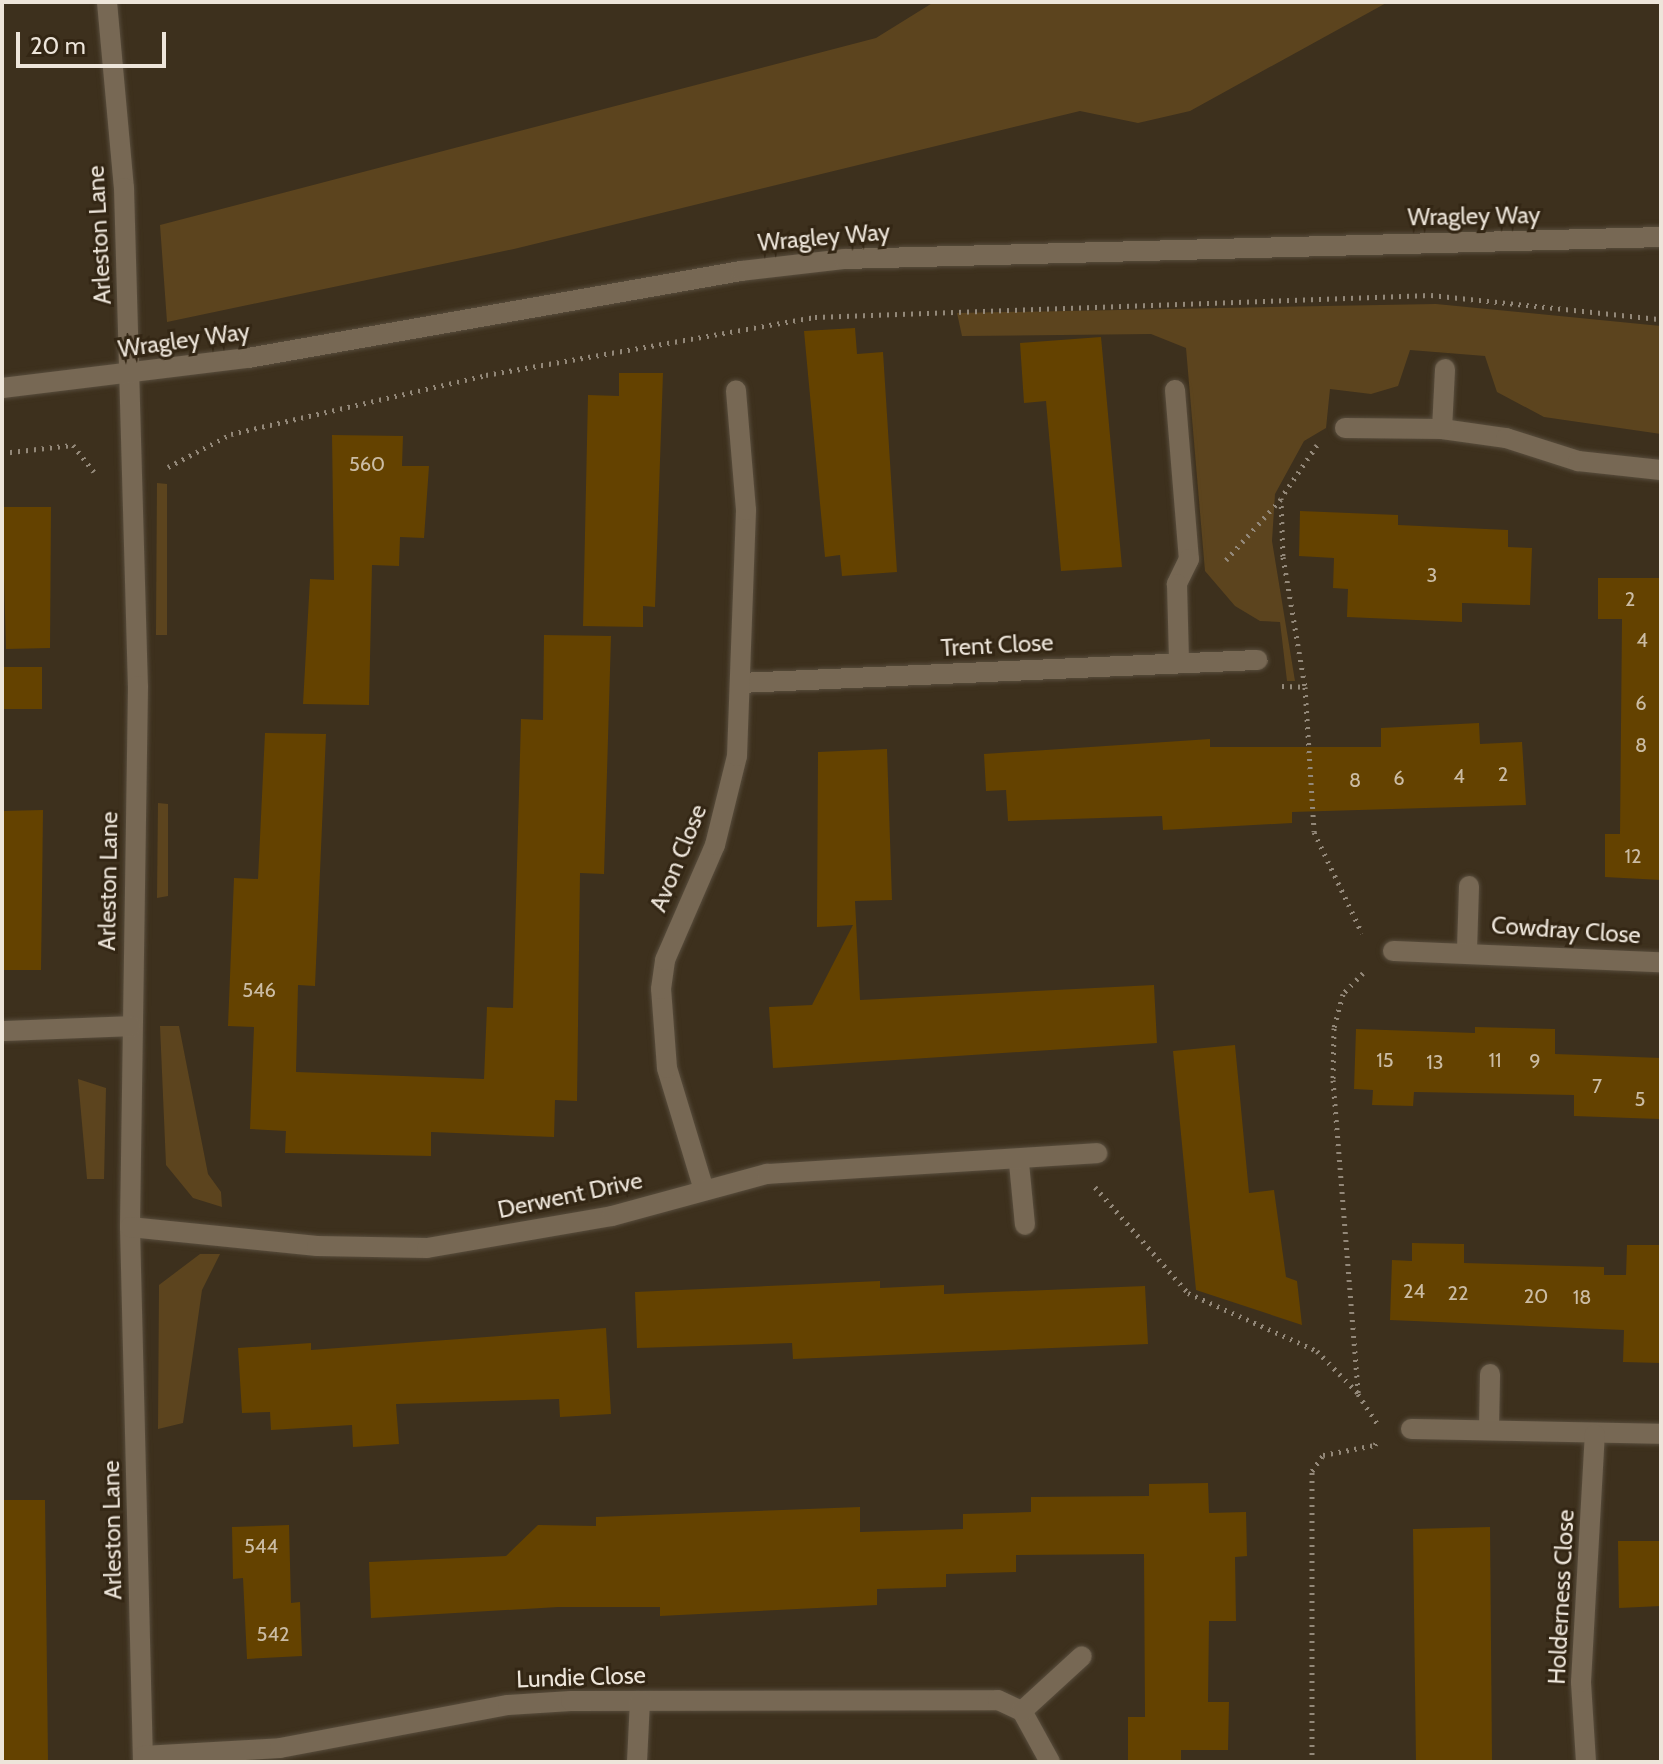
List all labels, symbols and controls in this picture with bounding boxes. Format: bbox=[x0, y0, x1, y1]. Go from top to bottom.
scale bar bbox=[20, 16, 170, 66]
text: 20 m bbox=[30, 31, 86, 60]
street label: Arleston Lane bbox=[81, 165, 117, 305]
street label: Wragley Way bbox=[1407, 200, 1541, 232]
street label: Wragley Way bbox=[757, 217, 891, 257]
street label: Wragley Way bbox=[116, 316, 252, 364]
house number: 560 bbox=[349, 452, 385, 476]
house number: 3 bbox=[1427, 563, 1437, 587]
house number: 2 bbox=[1625, 587, 1635, 611]
street label: Trent Close bbox=[940, 628, 1054, 662]
house number: 4 bbox=[1636, 628, 1648, 652]
house number: 6 bbox=[1635, 691, 1647, 715]
house number: 8 bbox=[1635, 733, 1647, 757]
house number: 2 bbox=[1498, 762, 1508, 786]
house number: 4 bbox=[1453, 764, 1465, 788]
house number: 6 bbox=[1393, 766, 1405, 790]
house number: 8 bbox=[1349, 768, 1361, 792]
street label: Avon Close bbox=[643, 800, 713, 916]
street label: Arleston Lane bbox=[92, 811, 124, 951]
house number: 12 bbox=[1625, 844, 1641, 868]
street label: Cowdray Close bbox=[1490, 910, 1642, 950]
house number: 546 bbox=[242, 978, 276, 1002]
house number: 15 bbox=[1376, 1048, 1394, 1072]
house number: 11 bbox=[1488, 1048, 1502, 1072]
house number: 9 bbox=[1529, 1049, 1541, 1073]
house number: 13 bbox=[1426, 1050, 1444, 1074]
house number: 7 bbox=[1592, 1074, 1602, 1098]
house number: 5 bbox=[1635, 1087, 1645, 1111]
street label: Derwent Drive bbox=[495, 1166, 645, 1224]
house number: 24 bbox=[1403, 1279, 1425, 1303]
house number: 22 bbox=[1448, 1281, 1468, 1305]
house number: 20 bbox=[1524, 1284, 1548, 1308]
house number: 18 bbox=[1573, 1285, 1591, 1309]
street label: Arleston Lane bbox=[96, 1460, 128, 1600]
street label: Holderness Close bbox=[1542, 1509, 1580, 1685]
house number: 544 bbox=[244, 1534, 278, 1558]
house number: 542 bbox=[257, 1622, 289, 1646]
street label: Lundie Close bbox=[516, 1660, 646, 1694]

